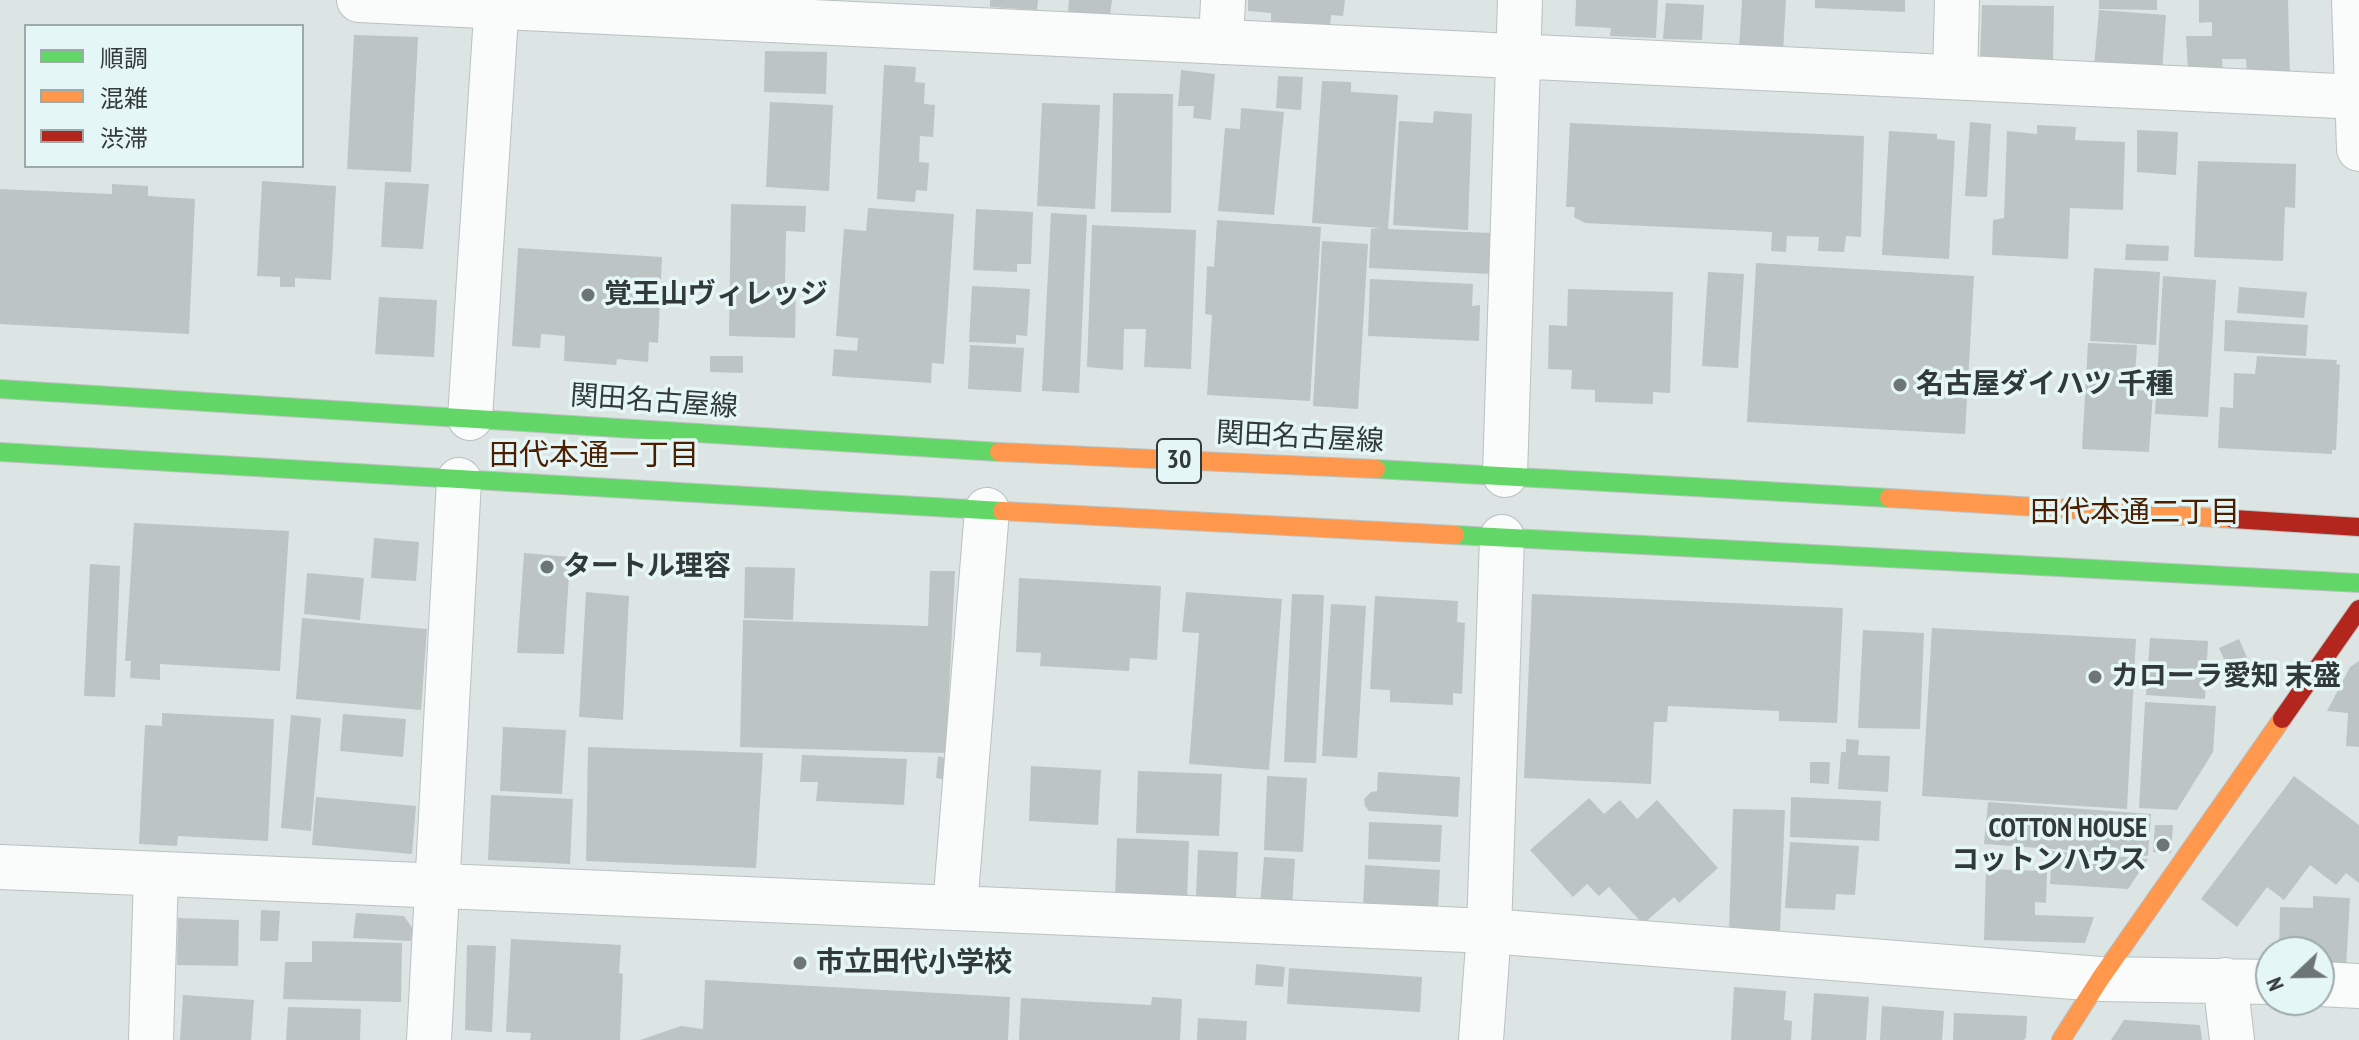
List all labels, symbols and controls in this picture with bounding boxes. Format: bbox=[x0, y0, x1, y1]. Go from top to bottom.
legend bbox=[24, 24, 304, 168]
text: 順調 bbox=[100, 43, 148, 74]
text: 混雑 bbox=[100, 83, 148, 114]
text: 渋滞 bbox=[100, 123, 148, 154]
place label: 覚王山ヴィレッジ bbox=[604, 278, 828, 312]
marker: 覚王山ヴィレッジ bbox=[579, 286, 597, 304]
place label: 名古屋ダイハツ 千種 bbox=[1916, 368, 2174, 402]
marker: 名古屋ダイハツ 千種 bbox=[1891, 376, 1909, 394]
street label: 関田名古屋線 bbox=[569, 379, 739, 425]
street label: 関田名古屋線 bbox=[1215, 417, 1385, 459]
district label: 田代本通一丁目 bbox=[489, 438, 699, 474]
road number: 30 bbox=[1157, 439, 1201, 483]
district label: 田代本通二丁目 bbox=[2030, 495, 2240, 531]
place label: タートル理容 bbox=[563, 550, 731, 584]
marker: タートル理容 bbox=[538, 558, 556, 576]
place label: カローラ愛知 末盛 bbox=[2111, 660, 2341, 694]
marker: カローラ愛知 末盛 bbox=[2086, 668, 2104, 686]
place label: COTTON HOUSE コットンハウス bbox=[1951, 812, 2147, 878]
marker: COTTON HOUSE コットンハウス bbox=[2154, 836, 2172, 854]
north arrow bbox=[2255, 936, 2335, 1016]
place label: 市立田代小学校 bbox=[816, 946, 1012, 980]
marker: 市立田代小学校 bbox=[791, 954, 809, 972]
text: N bbox=[2259, 973, 2290, 995]

